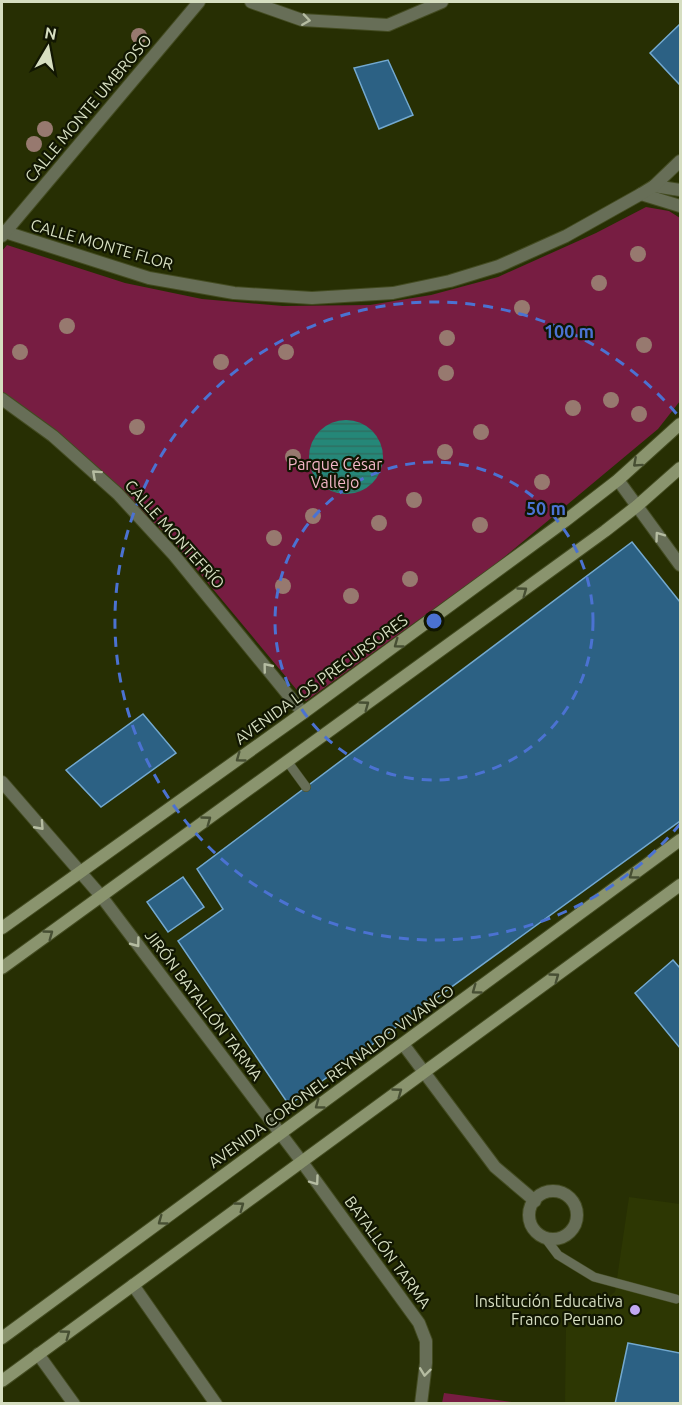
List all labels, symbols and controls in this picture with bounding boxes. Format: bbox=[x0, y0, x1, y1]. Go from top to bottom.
one-way arrow bbox=[302, 13, 311, 25]
north arrow bbox=[18, 18, 78, 78]
street label: CALLE MONTE UMBROSO bbox=[21, 30, 155, 186]
street label: CALLE MONTE FLOR bbox=[29, 215, 175, 273]
text: 100 m bbox=[544, 321, 594, 341]
park label: Parque César Vallejo bbox=[288, 455, 382, 491]
one-way arrow bbox=[633, 456, 644, 467]
one-way arrow bbox=[92, 470, 103, 481]
street label: CALLE MONTEFRÍO bbox=[121, 475, 230, 592]
text: 50 m bbox=[526, 498, 566, 518]
one-way arrow bbox=[655, 531, 666, 542]
one-way arrow bbox=[516, 587, 527, 598]
street label: AVENIDA LOS PRECURSORES bbox=[231, 610, 411, 748]
centre of rings bbox=[424, 611, 444, 631]
one-way arrow bbox=[393, 636, 404, 647]
one-way arrow bbox=[263, 663, 274, 674]
one-way arrow bbox=[358, 701, 369, 712]
one-way arrow bbox=[236, 751, 247, 762]
one-way arrow bbox=[200, 816, 211, 827]
one-way arrow bbox=[33, 819, 44, 830]
one-way arrow bbox=[629, 867, 640, 878]
street label: JIRÓN BATALLÓN TARMA bbox=[142, 926, 268, 1084]
one-way arrow bbox=[42, 930, 53, 941]
one-way arrow bbox=[129, 936, 140, 947]
one-way arrow bbox=[549, 973, 560, 984]
street label: AVENIDA CORONEL REYNALDO VIVANCO bbox=[205, 981, 457, 1171]
one-way arrow bbox=[472, 983, 483, 994]
one-way arrow bbox=[391, 1088, 402, 1099]
one-way arrow bbox=[315, 1098, 326, 1109]
one-way arrow bbox=[308, 1174, 319, 1185]
street label: BATALLÓN TARMA bbox=[341, 1192, 436, 1312]
one-way arrow bbox=[234, 1203, 245, 1214]
one-way arrow bbox=[157, 1214, 168, 1225]
place label: Institución Educativa Franco Peruano bbox=[475, 1292, 623, 1328]
marker: Institución Educativa Franco Peruano bbox=[628, 1303, 642, 1317]
one-way arrow bbox=[59, 1330, 70, 1341]
one-way arrow bbox=[419, 1368, 432, 1377]

